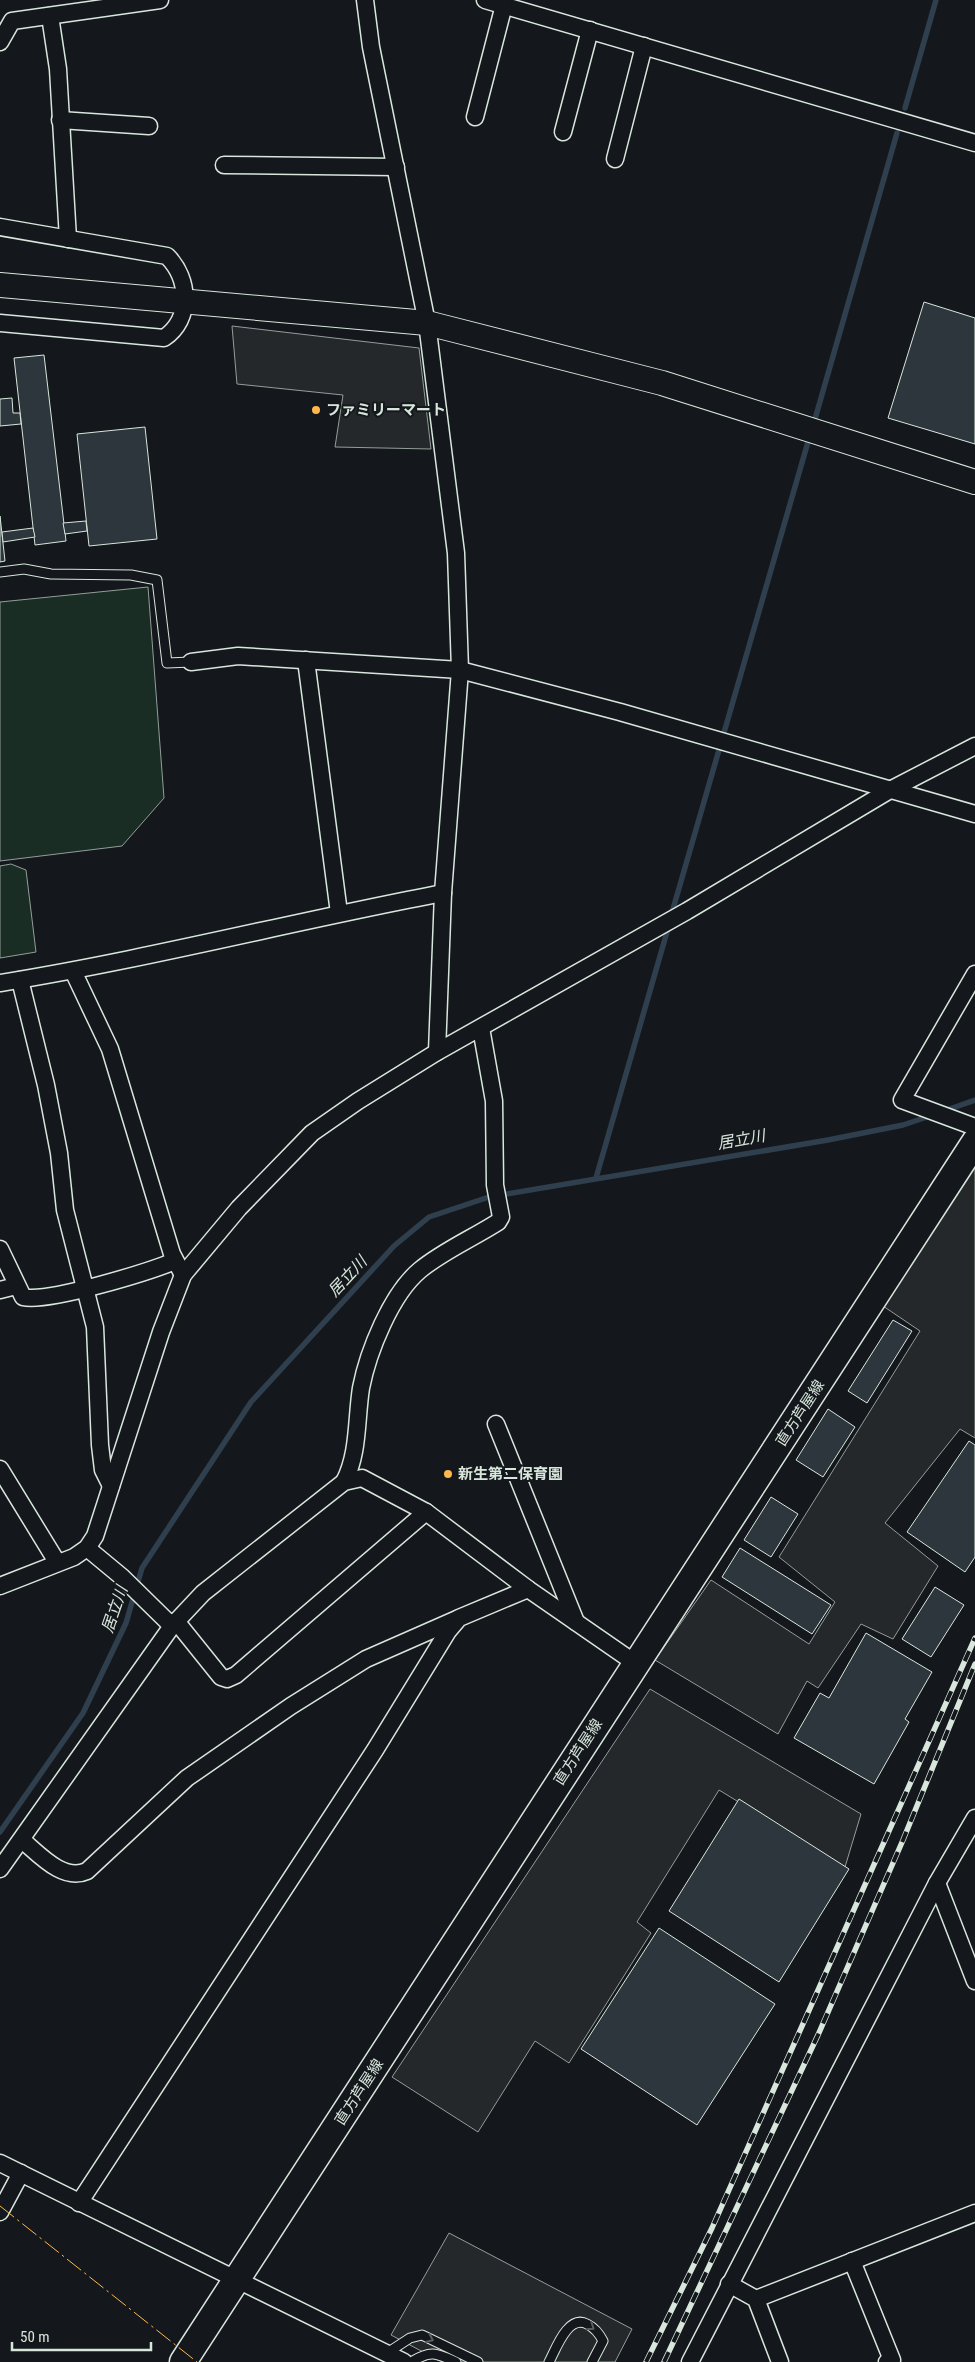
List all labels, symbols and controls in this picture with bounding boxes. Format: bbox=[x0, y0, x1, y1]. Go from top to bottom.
place label: ファミリーマート bbox=[326, 401, 446, 419]
marker: ファミリーマート bbox=[310, 404, 322, 416]
water label: 居立川 bbox=[716, 1126, 768, 1153]
water label: 居立川 bbox=[324, 1251, 372, 1300]
street label: 直方芦屋線 bbox=[772, 1377, 828, 1449]
place label: 新生第二保育園 bbox=[458, 1465, 563, 1483]
marker: 新生第二保育園 bbox=[442, 1468, 454, 1480]
water label: 居立川 bbox=[98, 1581, 132, 1635]
street label: 直方芦屋線 bbox=[550, 1716, 606, 1788]
street label: 直方芦屋線 bbox=[331, 2056, 387, 2128]
scale bar bbox=[12, 2320, 151, 2352]
one-way arrow bbox=[586, 2321, 595, 2331]
text: 50 m bbox=[20, 2328, 50, 2346]
one-way arrow bbox=[425, 2332, 434, 2343]

